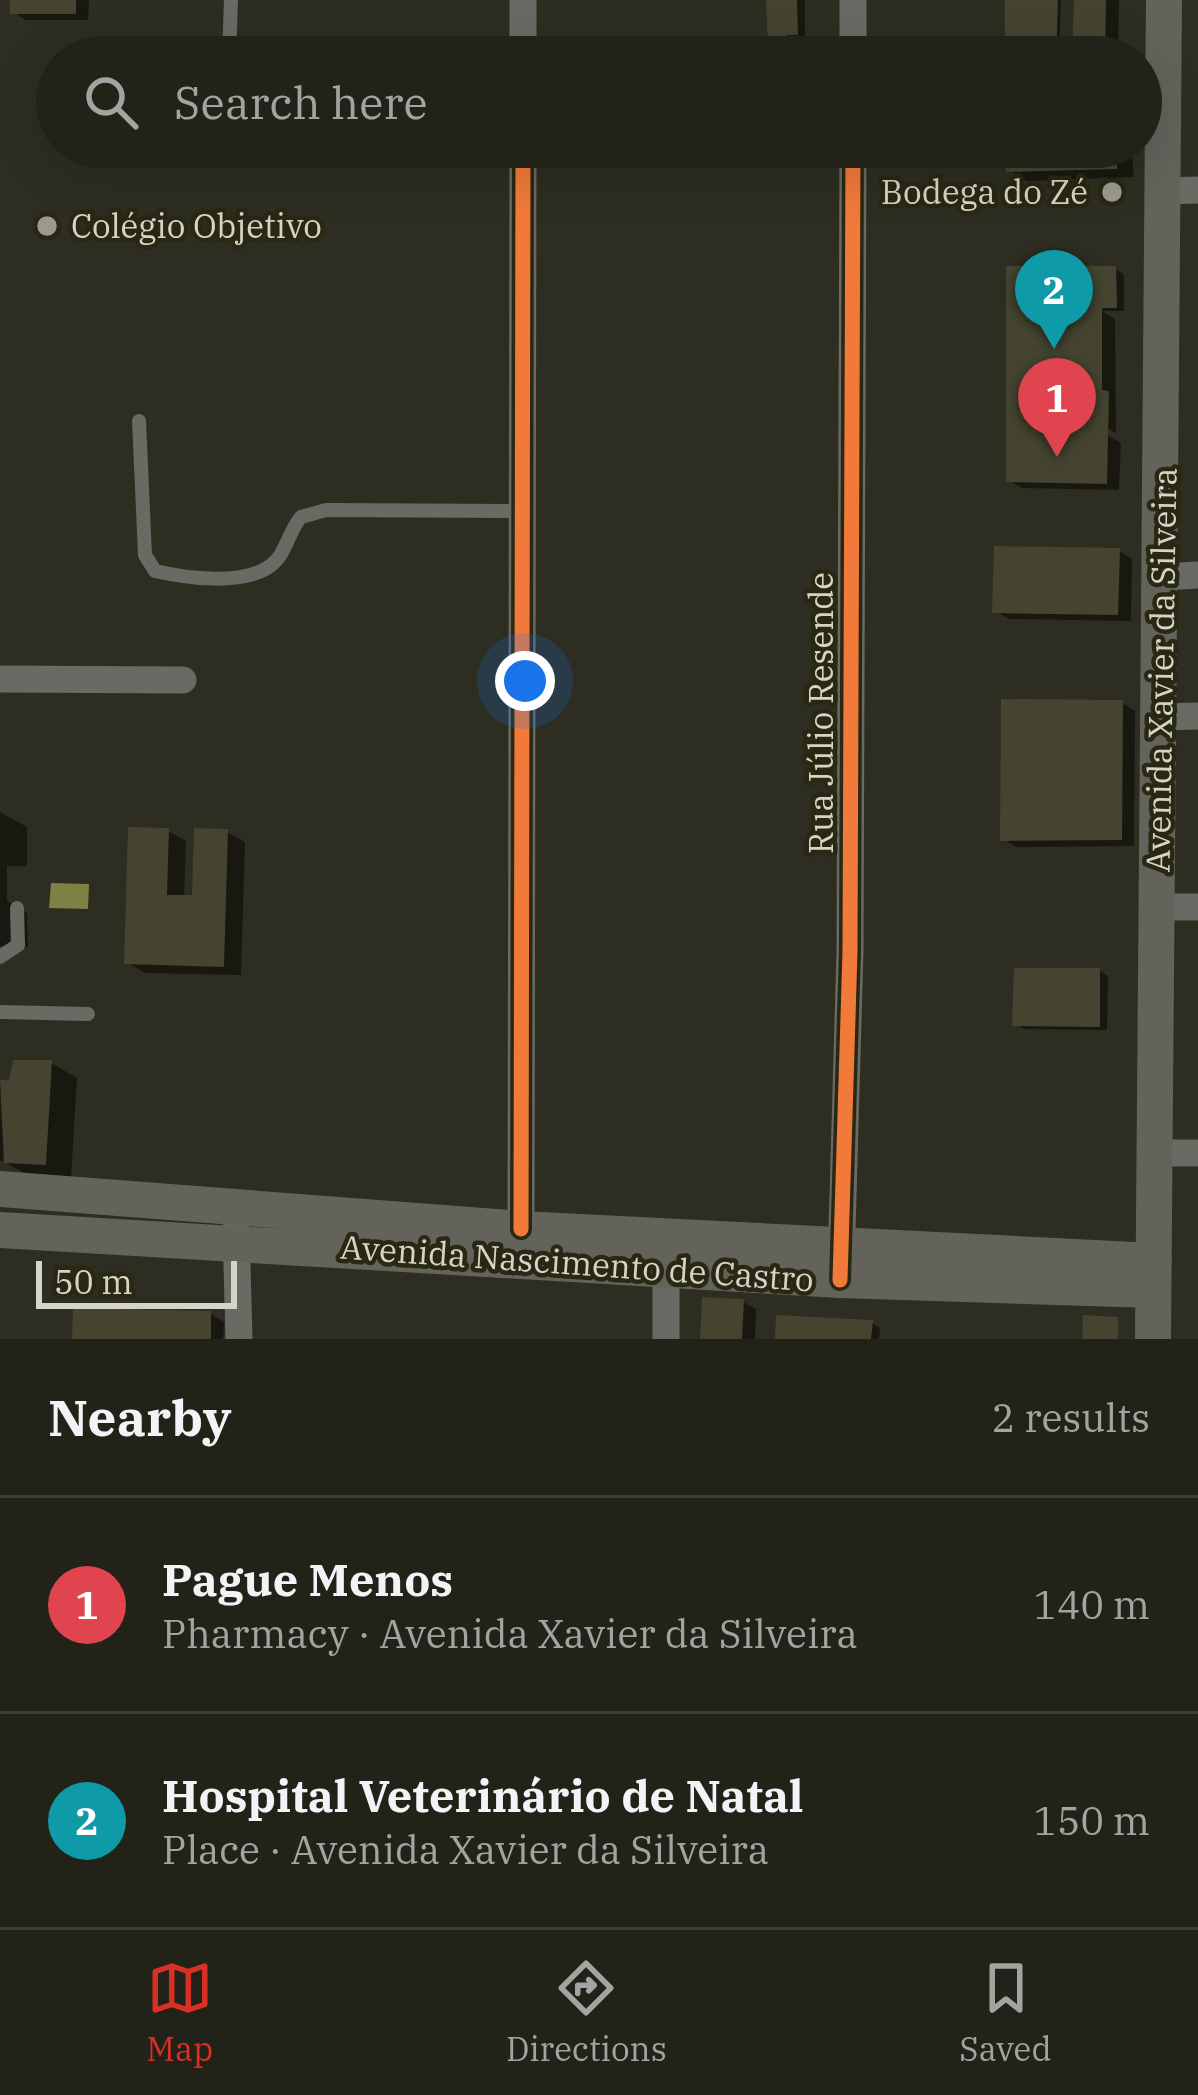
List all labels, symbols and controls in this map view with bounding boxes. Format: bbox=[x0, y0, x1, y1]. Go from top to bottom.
search box bbox=[36, 36, 1162, 168]
icon: search bbox=[78, 69, 144, 135]
text: Search here bbox=[174, 73, 428, 131]
place label: Bodega do Zé bbox=[881, 170, 1088, 213]
marker: Bodega do Zé bbox=[1099, 179, 1125, 205]
place label: Colégio Objetivo bbox=[71, 204, 322, 247]
marker: Colégio Objetivo bbox=[34, 213, 60, 239]
pin: 2 bbox=[1015, 250, 1093, 349]
pin: 1 bbox=[1018, 358, 1096, 457]
street label: Avenida Xavier da Silveira bbox=[1135, 467, 1186, 873]
street label: Rua Júlio Resende bbox=[799, 572, 842, 854]
your location bbox=[495, 651, 555, 711]
street label: Avenida Nascimento de Castro bbox=[339, 1225, 815, 1300]
scale bar bbox=[36, 1255, 237, 1308]
text: 50 m bbox=[54, 1260, 133, 1303]
text: Nearby bbox=[48, 1384, 232, 1450]
text: 2 results bbox=[992, 1392, 1150, 1443]
text: Pague Menos bbox=[162, 1550, 453, 1608]
text: 1 bbox=[75, 1579, 99, 1630]
text: 140 m bbox=[1034, 1579, 1150, 1630]
text: Pharmacy · Avenida Xavier da Silveira bbox=[162, 1608, 858, 1659]
text: Hospital Veterinário de Natal bbox=[162, 1766, 804, 1824]
text: 2 bbox=[75, 1795, 99, 1846]
text: 150 m bbox=[1034, 1795, 1150, 1846]
text: Place · Avenida Xavier da Silveira bbox=[162, 1824, 769, 1875]
tab: Map bbox=[146, 1955, 213, 2070]
tab: Directions bbox=[506, 1955, 667, 2070]
tab: Saved bbox=[959, 1955, 1052, 2070]

